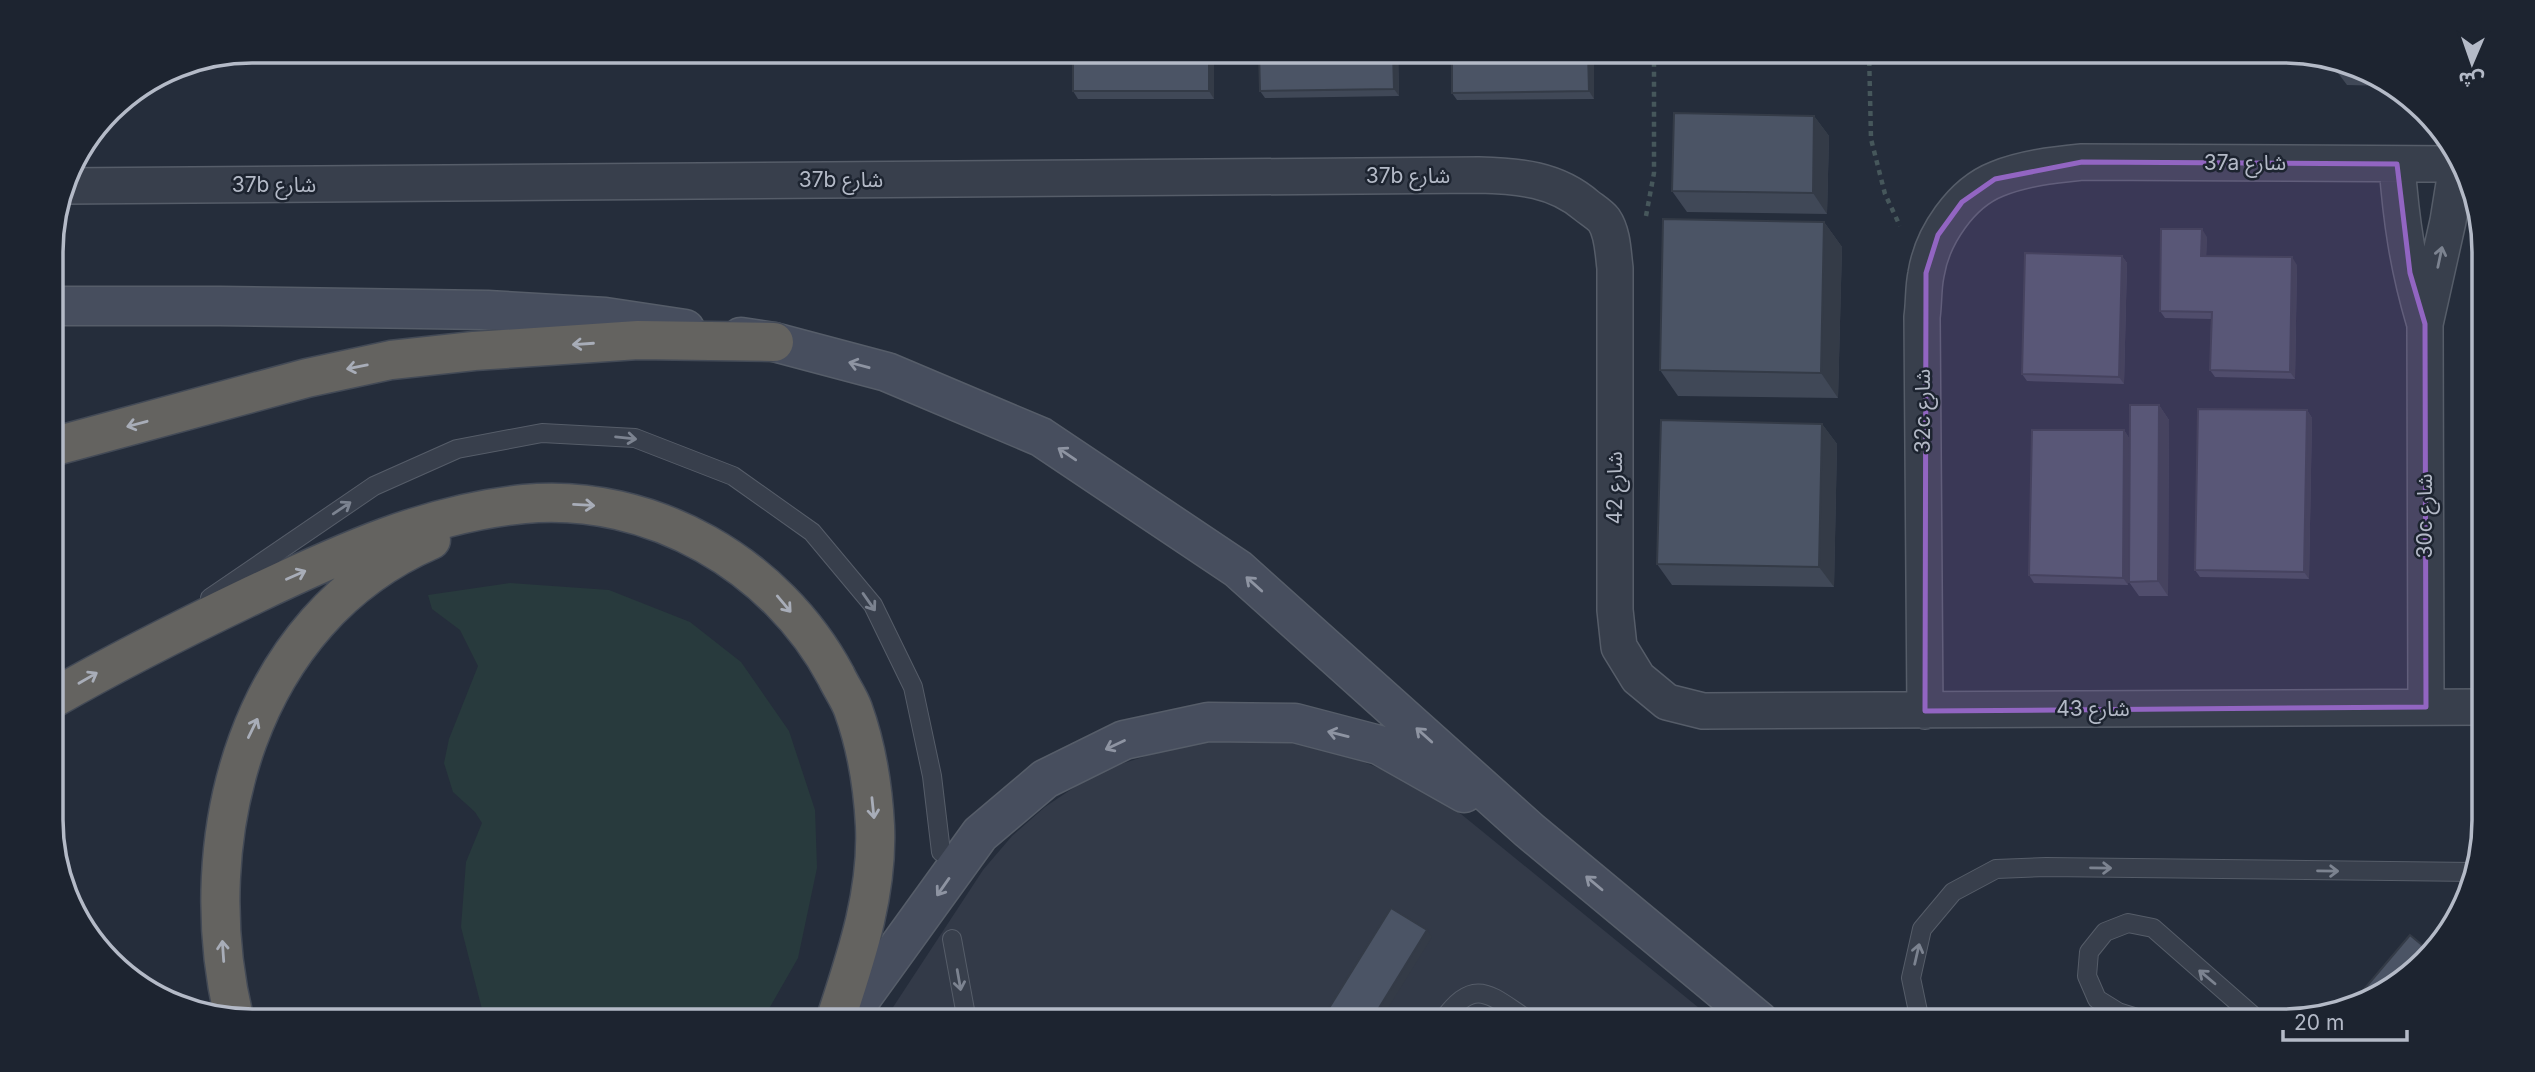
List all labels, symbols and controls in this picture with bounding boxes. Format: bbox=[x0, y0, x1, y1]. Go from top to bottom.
north arrow bbox=[2437, 28, 2507, 98]
text: ش bbox=[2458, 68, 2485, 91]
street label: 37a شارع bbox=[2204, 150, 2286, 178]
street label: 37b شارع bbox=[1366, 163, 1450, 191]
street label: 37b شارع bbox=[799, 167, 883, 195]
street label: 37b شارع bbox=[232, 172, 316, 200]
one-way arrow bbox=[2433, 246, 2447, 269]
one-way arrow bbox=[572, 338, 595, 351]
one-way arrow bbox=[848, 357, 870, 370]
one-way arrow bbox=[346, 361, 369, 375]
street label: 32c شارع bbox=[1910, 369, 1938, 453]
one-way arrow bbox=[126, 418, 149, 431]
one-way arrow bbox=[614, 432, 637, 445]
one-way arrow bbox=[1058, 447, 1077, 462]
street label: شارع 42 bbox=[1602, 451, 1630, 525]
street label: 30c شارع bbox=[2412, 473, 2440, 559]
one-way arrow bbox=[573, 499, 596, 512]
one-way arrow bbox=[331, 501, 351, 515]
one-way arrow bbox=[285, 568, 306, 581]
one-way arrow bbox=[1245, 576, 1263, 592]
one-way arrow bbox=[862, 592, 876, 611]
one-way arrow bbox=[776, 594, 792, 612]
one-way arrow bbox=[77, 671, 97, 685]
street label: شارع 43 bbox=[2056, 696, 2130, 724]
one-way arrow bbox=[246, 718, 260, 739]
one-way arrow bbox=[1327, 727, 1350, 740]
one-way arrow bbox=[1416, 727, 1433, 744]
one-way arrow bbox=[1105, 739, 1126, 752]
one-way arrow bbox=[866, 796, 879, 819]
one-way arrow bbox=[2089, 861, 2112, 875]
one-way arrow bbox=[2317, 864, 2340, 877]
one-way arrow bbox=[1585, 875, 1603, 891]
one-way arrow bbox=[936, 877, 950, 896]
one-way arrow bbox=[216, 940, 229, 962]
one-way arrow bbox=[1911, 943, 1924, 966]
one-way arrow bbox=[953, 968, 967, 991]
one-way arrow bbox=[2199, 969, 2217, 985]
scale bar bbox=[2283, 998, 2407, 1042]
text: 20 m bbox=[2294, 1010, 2344, 1035]

